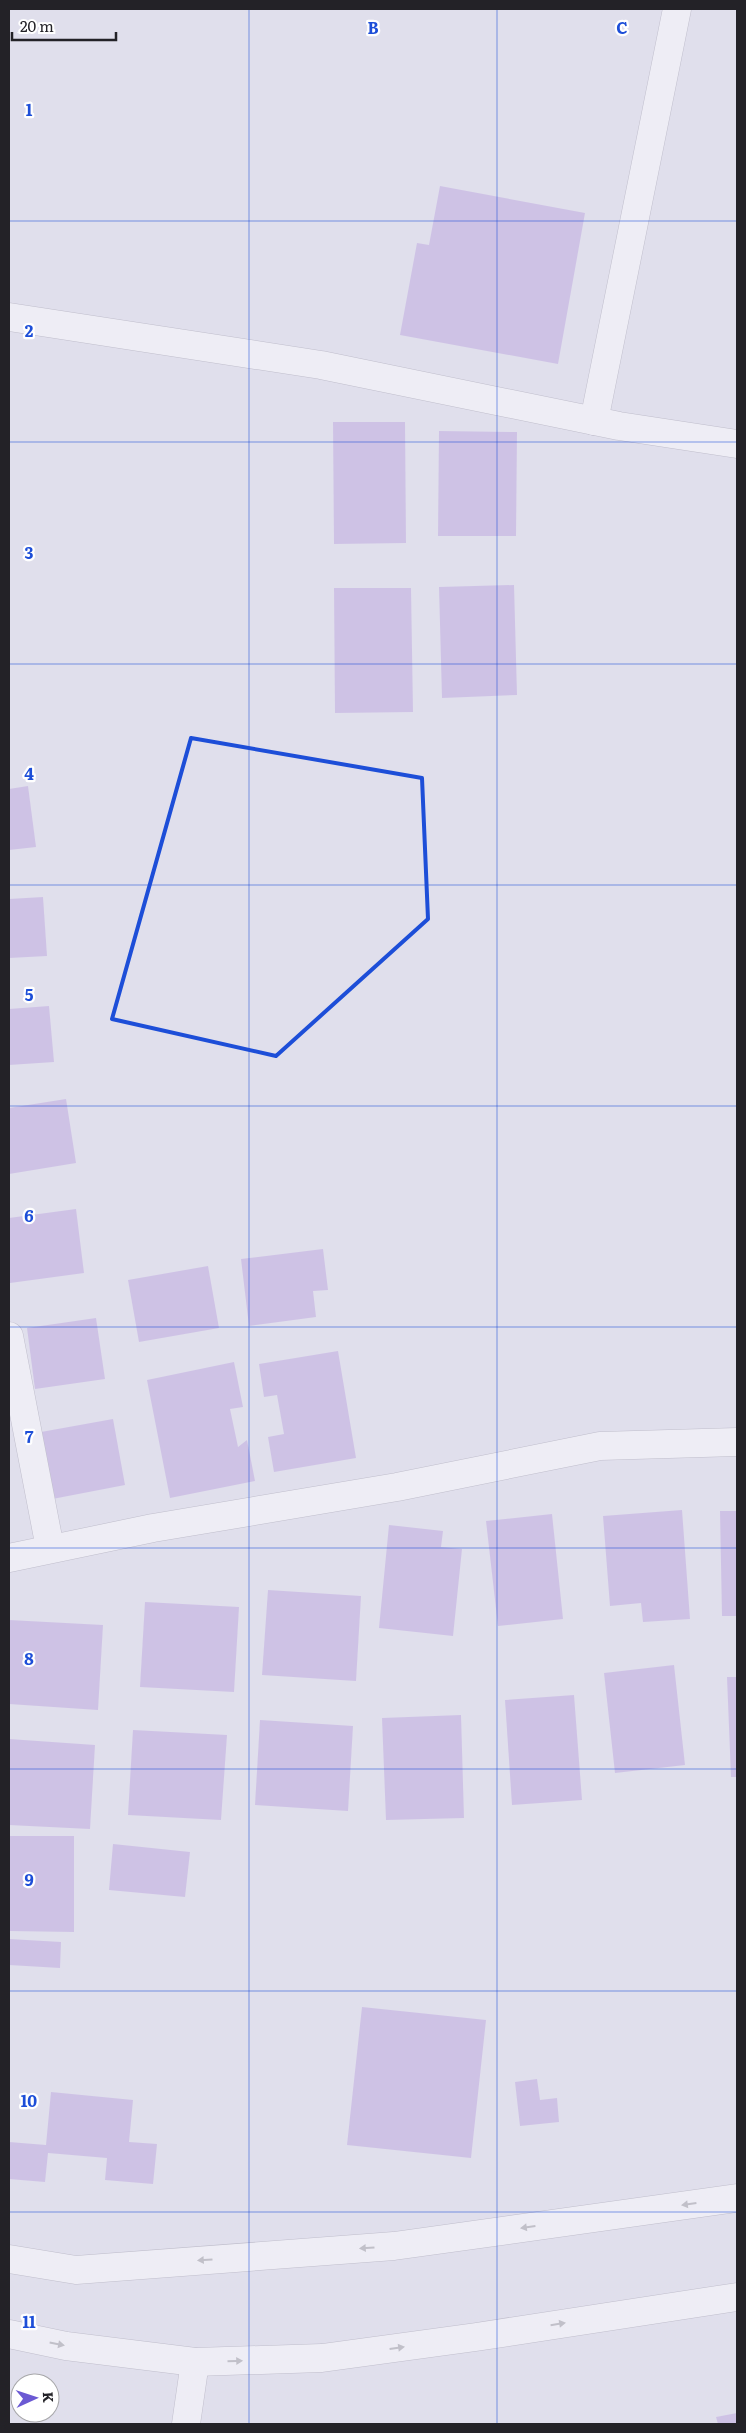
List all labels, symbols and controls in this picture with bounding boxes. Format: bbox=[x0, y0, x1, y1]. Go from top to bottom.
scale bar bbox=[12, 10, 116, 42]
text: 20 m bbox=[20, 14, 54, 37]
text: B bbox=[367, 15, 379, 39]
text: C bbox=[616, 15, 628, 39]
text: 1 bbox=[26, 97, 33, 121]
text: 2 bbox=[25, 318, 34, 342]
text: 3 bbox=[25, 540, 34, 564]
text: 4 bbox=[24, 761, 34, 785]
text: 5 bbox=[25, 982, 34, 1006]
text: 6 bbox=[24, 1203, 34, 1227]
text: 7 bbox=[25, 1424, 34, 1448]
text: 8 bbox=[24, 1646, 34, 1670]
text: 9 bbox=[24, 1867, 34, 1891]
text: 10 bbox=[21, 2088, 37, 2112]
one-way arrow bbox=[681, 2201, 697, 2209]
one-way arrow bbox=[520, 2223, 536, 2231]
one-way arrow bbox=[359, 2244, 375, 2252]
one-way arrow bbox=[197, 2256, 213, 2264]
text: 11 bbox=[22, 2309, 36, 2333]
one-way arrow bbox=[550, 2320, 566, 2328]
one-way arrow bbox=[49, 2340, 64, 2348]
one-way arrow bbox=[389, 2344, 405, 2352]
one-way arrow bbox=[228, 2357, 244, 2365]
north arrow bbox=[10, 2373, 60, 2423]
text: K bbox=[39, 2391, 59, 2403]

